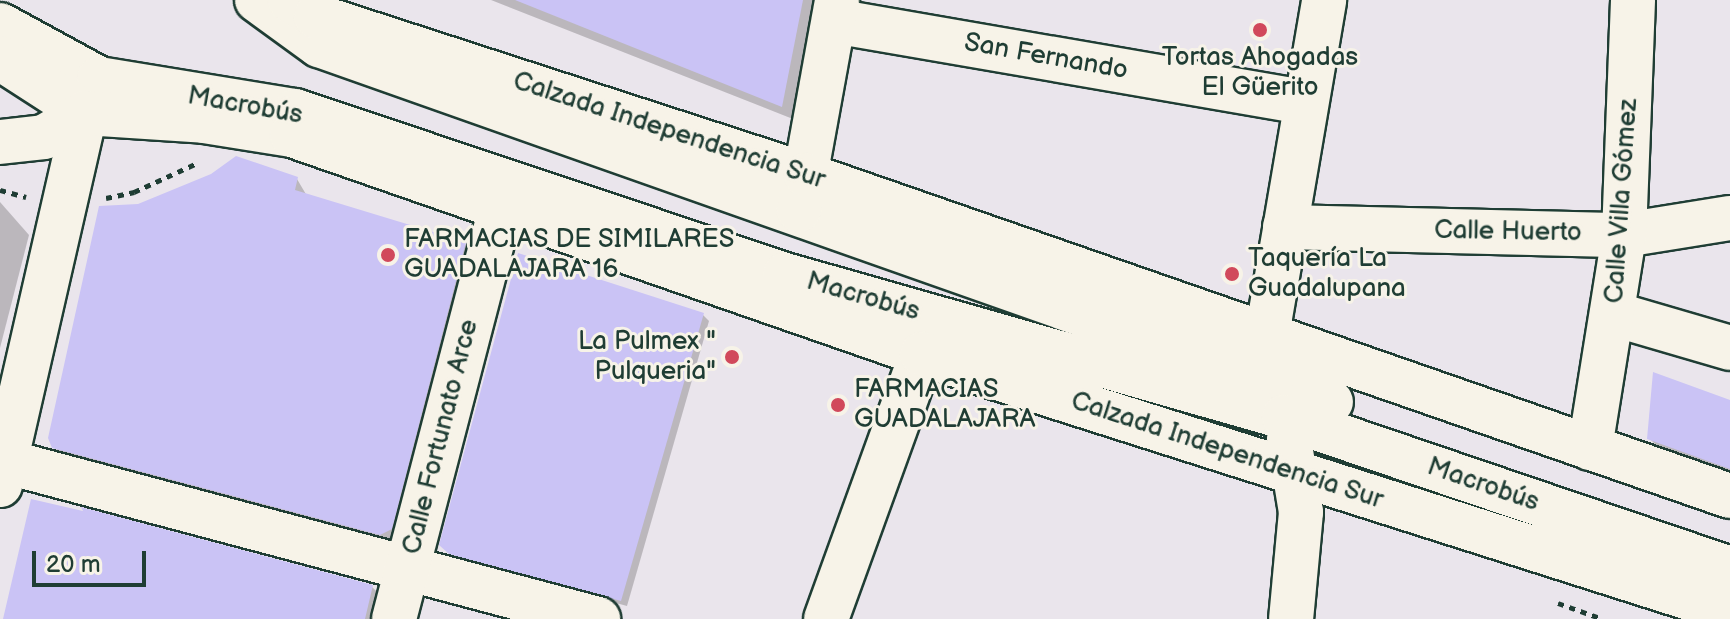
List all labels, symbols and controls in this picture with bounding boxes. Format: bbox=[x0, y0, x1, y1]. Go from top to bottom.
marker: Tortas Ahogadas El Güerito bbox=[1251, 21, 1269, 39]
street label: San Fernando bbox=[962, 27, 1130, 87]
place label: Tortas Ahogadas El Güerito bbox=[1162, 42, 1358, 104]
street label: Calzada Independencia Sur bbox=[509, 66, 829, 196]
street label: Macrobús bbox=[185, 81, 305, 131]
street label: Calle Villa Gómez bbox=[1599, 97, 1645, 305]
street label: Calle Huerto bbox=[1434, 215, 1582, 249]
place label: FARMACIAS DE SIMILARES GUADALAJARA 16 bbox=[404, 224, 735, 286]
place label: Taquería La Guadalupana bbox=[1248, 243, 1406, 304]
marker: FARMACIAS DE SIMILARES GUADALAJARA 16 bbox=[379, 246, 397, 264]
marker: Taquería La Guadalupana bbox=[1223, 265, 1241, 283]
street label: Macrobús bbox=[803, 266, 923, 328]
street label: Calle Fortunato Arce bbox=[397, 316, 485, 558]
place label: La Pulmex " Pulqueria" bbox=[578, 326, 716, 388]
marker: La Pulmex " Pulqueria" bbox=[723, 348, 741, 366]
place label: FARMACIAS GUADALAJARA bbox=[854, 374, 1035, 436]
street label: Calzada Independencia Sur bbox=[1067, 386, 1387, 516]
marker: FARMACIAS GUADALAJARA bbox=[829, 396, 847, 414]
street label: Macrobús bbox=[1423, 451, 1543, 519]
scale bar bbox=[36, 535, 150, 585]
text: 20 m bbox=[46, 550, 101, 579]

